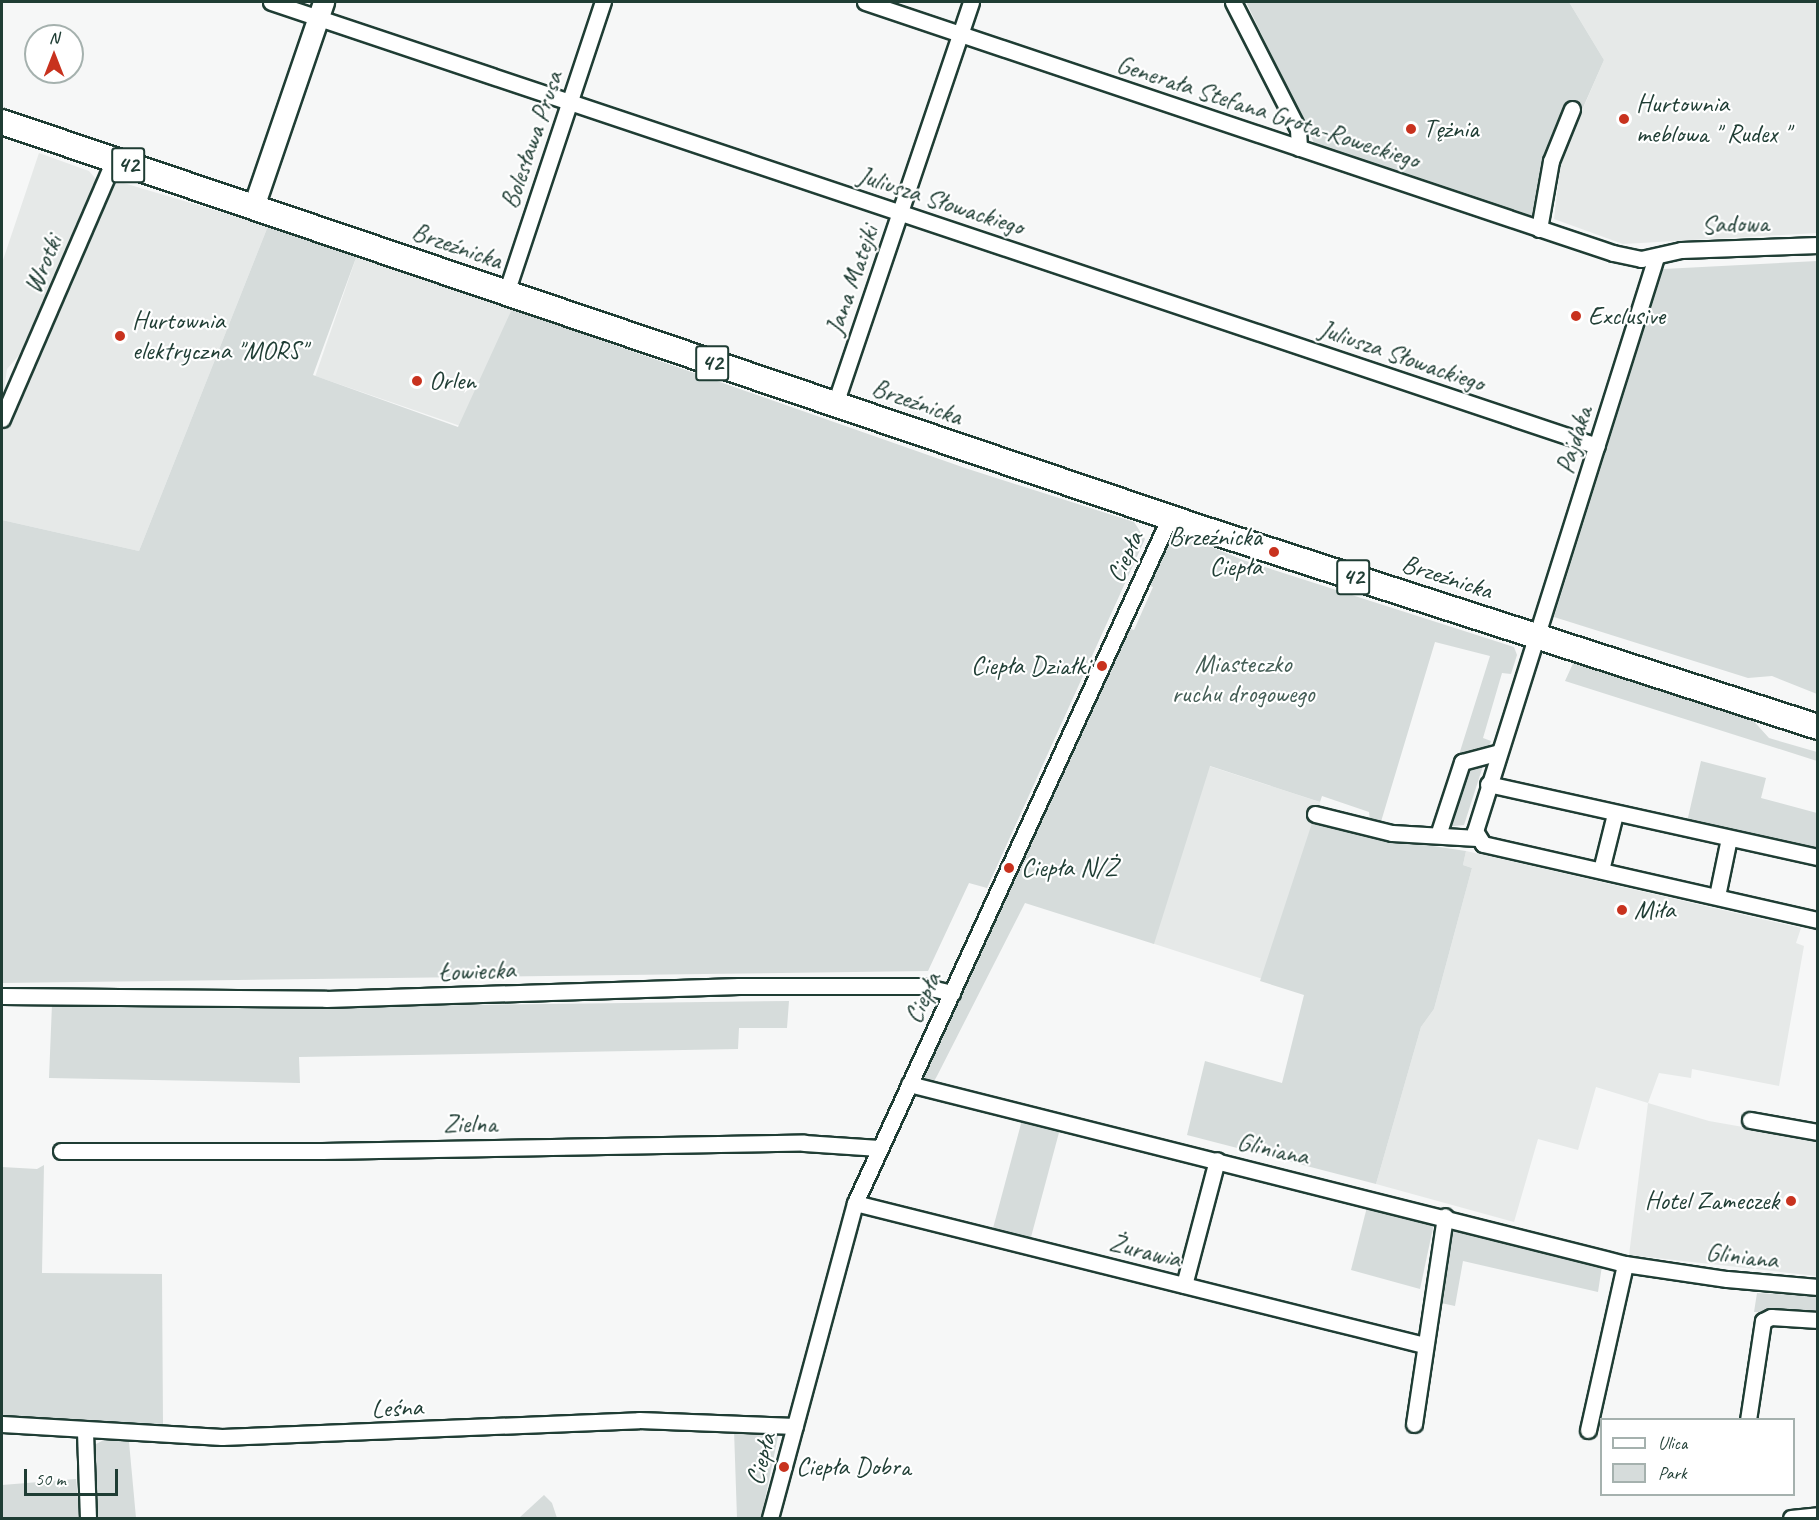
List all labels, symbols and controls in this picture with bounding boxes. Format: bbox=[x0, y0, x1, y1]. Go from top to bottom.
north arrow bbox=[24, 24, 84, 84]
text: N bbox=[49, 28, 59, 48]
street label: Generała Stefana Grota-Roweckiego bbox=[1113, 48, 1423, 176]
street label: Bolesława Prusa bbox=[494, 68, 570, 212]
place label: Hurtownia meblowa " Rudex " bbox=[1636, 88, 1790, 150]
marker: Hurtownia meblowa " Rudex " bbox=[1617, 112, 1631, 126]
place label: Tężnia bbox=[1423, 113, 1479, 145]
marker: Tężnia bbox=[1404, 122, 1418, 136]
road number: 42 bbox=[110, 144, 146, 186]
street label: Juliusza Słowackiego bbox=[854, 160, 1028, 242]
street label: Sadowa bbox=[1701, 207, 1769, 241]
street label: Brzeźnicka bbox=[408, 216, 506, 276]
street label: Jana Matejki bbox=[819, 221, 885, 339]
street label: Wrotki bbox=[17, 230, 69, 298]
place label: Exclusive bbox=[1588, 300, 1665, 332]
place label: Hurtownia elektryczna "MORS" bbox=[132, 305, 306, 366]
marker: Exclusive bbox=[1569, 309, 1583, 323]
street label: Juliusza Słowackiego bbox=[1315, 313, 1489, 399]
marker: Hurtownia elektryczna "MORS" bbox=[113, 329, 127, 343]
road number: 42 bbox=[694, 342, 730, 384]
place label: Orlen bbox=[429, 365, 476, 397]
street label: Brzeźnicka bbox=[868, 372, 966, 432]
marker: Orlen bbox=[410, 374, 424, 388]
street label: Pajdaka bbox=[1549, 403, 1599, 477]
place label: Brzeźnicka Ciepła bbox=[1169, 521, 1262, 582]
street label: Ciepła bbox=[1100, 527, 1150, 587]
marker: Brzeźnicka Ciepła bbox=[1267, 545, 1281, 559]
street label: Brzeźnicka bbox=[1398, 548, 1496, 606]
road number: 42 bbox=[1335, 556, 1371, 598]
park label: Miasteczko ruchu drogowego bbox=[1171, 648, 1315, 710]
place label: Ciepła Działki bbox=[971, 650, 1090, 682]
marker: Ciepła Działki bbox=[1095, 659, 1109, 673]
place label: Ciepła N/Ż bbox=[1021, 852, 1118, 884]
marker: Ciepła N/Ż bbox=[1002, 861, 1016, 875]
place label: Miła bbox=[1634, 894, 1675, 926]
marker: Miła bbox=[1615, 903, 1629, 917]
street label: Łowiecka bbox=[438, 954, 516, 988]
street label: Ciepła bbox=[898, 968, 948, 1028]
street label: Zielna bbox=[443, 1108, 497, 1140]
street label: Gliniana bbox=[1234, 1126, 1312, 1172]
place label: Hotel Zameczek bbox=[1645, 1185, 1779, 1217]
marker: Hotel Zameczek bbox=[1784, 1194, 1798, 1208]
street label: Żurawia bbox=[1106, 1227, 1184, 1275]
street label: Gliniana bbox=[1704, 1236, 1780, 1276]
street label: Leśna bbox=[370, 1391, 424, 1425]
legend bbox=[1600, 1418, 1795, 1496]
street label: Ciepła bbox=[739, 1430, 783, 1488]
text: Ulica bbox=[1658, 1432, 1687, 1454]
place label: Ciepła Dobra bbox=[796, 1451, 910, 1483]
scale bar bbox=[27, 1457, 122, 1495]
marker: Ciepła Dobra bbox=[777, 1460, 791, 1474]
text: Park bbox=[1658, 1462, 1687, 1484]
text: 50 m bbox=[35, 1468, 66, 1490]

